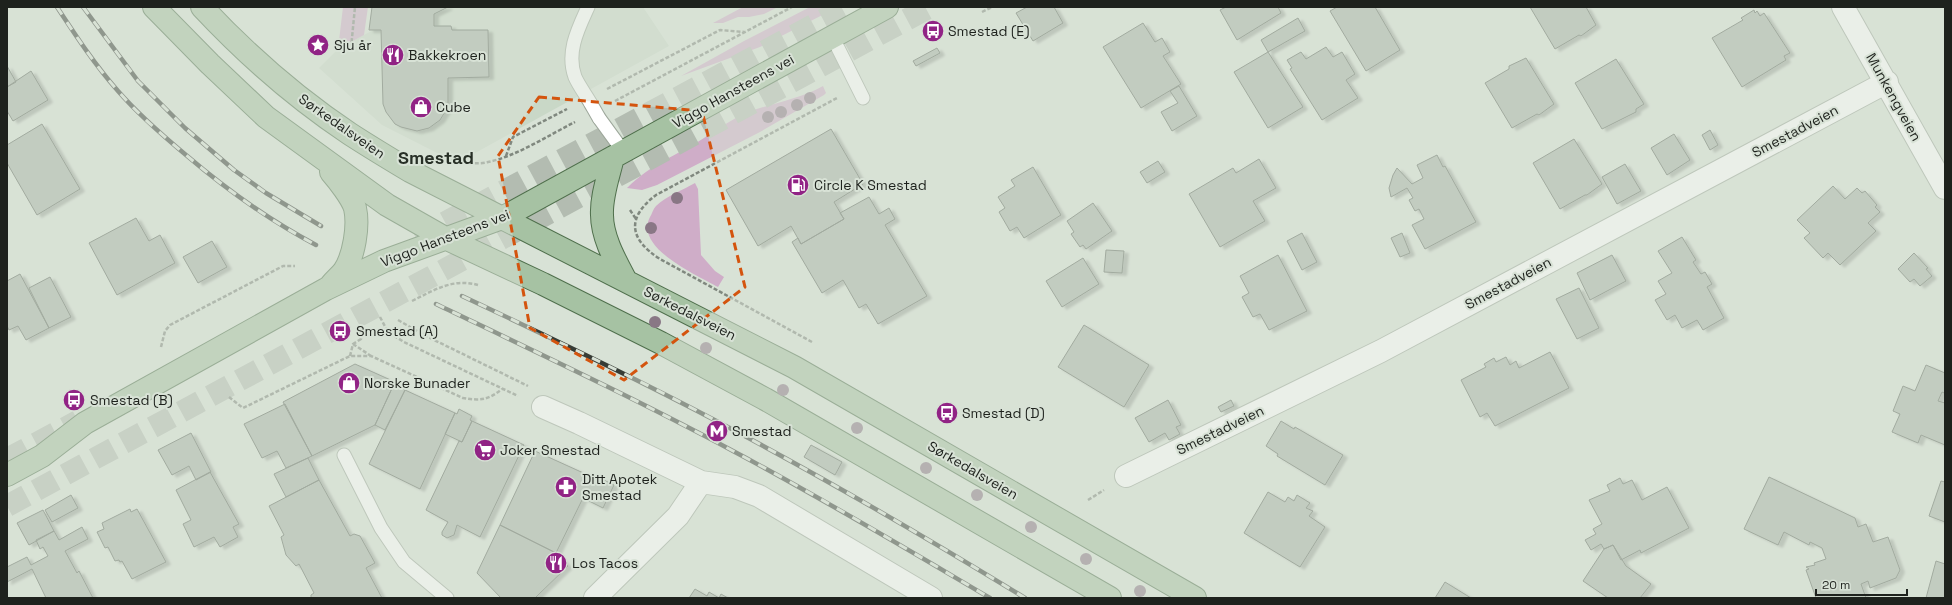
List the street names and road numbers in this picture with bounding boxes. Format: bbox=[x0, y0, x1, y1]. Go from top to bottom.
street label: Viggo Hansteens vei bbox=[669, 50, 797, 132]
street label: Munkengveien bbox=[1862, 50, 1926, 144]
street label: Sørkedalsveien bbox=[295, 90, 389, 162]
street label: Smestadveien bbox=[1749, 101, 1841, 161]
street label: Viggo Hansteens vei bbox=[378, 205, 512, 271]
street label: Smestadveien bbox=[1462, 253, 1554, 313]
street label: Sørkedalsveien bbox=[641, 282, 739, 344]
street label: Smestadveien bbox=[1173, 401, 1267, 459]
street label: Sørkedalsveien bbox=[925, 437, 1021, 503]

